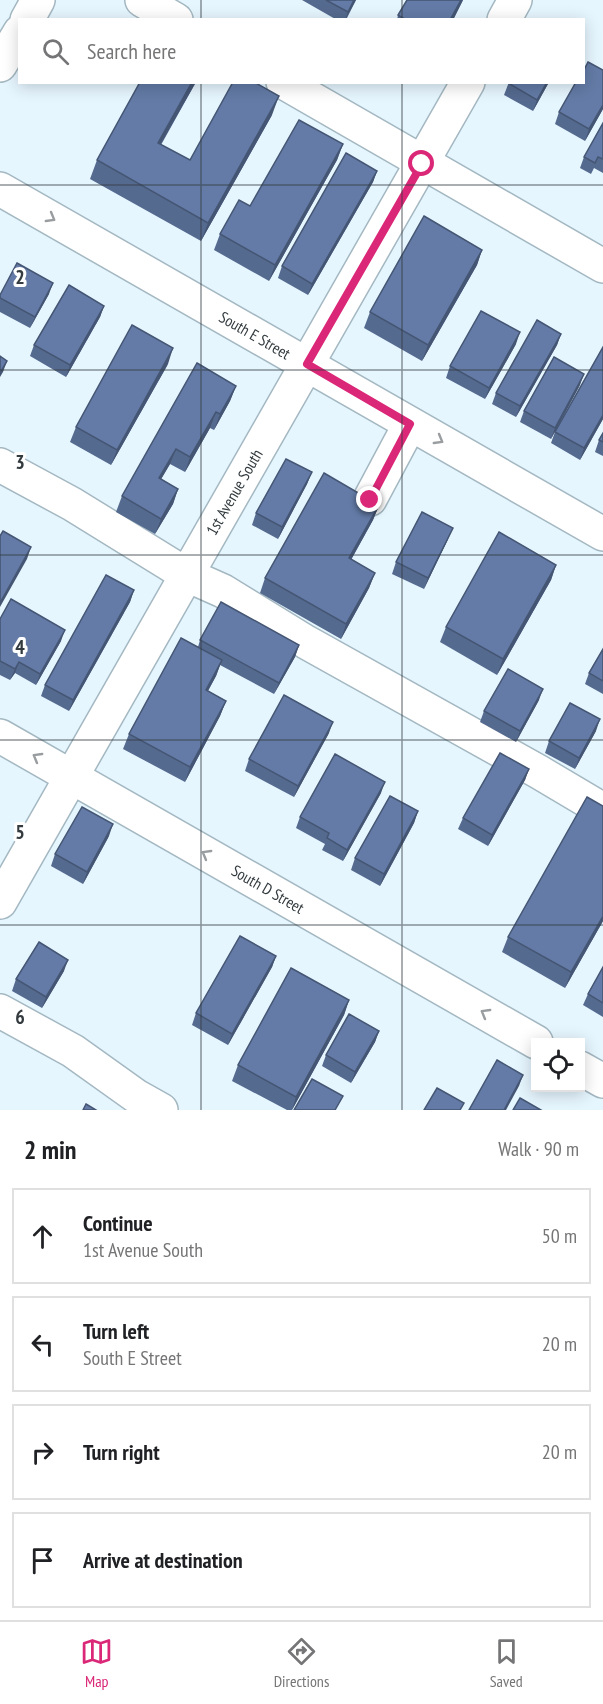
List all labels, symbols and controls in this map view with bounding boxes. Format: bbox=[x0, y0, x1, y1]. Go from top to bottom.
search box bbox=[18, 18, 585, 84]
icon: search bbox=[39, 35, 72, 68]
text: Search here bbox=[87, 37, 176, 65]
route start bbox=[408, 150, 434, 176]
one-way arrow bbox=[45, 211, 55, 222]
text: 2 bbox=[15, 264, 25, 290]
street label: South E Street bbox=[216, 307, 295, 364]
one-way arrow bbox=[433, 433, 443, 444]
street label: 1st Avenue South bbox=[201, 445, 267, 539]
text: 3 bbox=[15, 449, 25, 475]
route end bbox=[356, 486, 382, 512]
text: 4 bbox=[15, 634, 25, 660]
one-way arrow bbox=[33, 753, 43, 764]
text: 5 bbox=[15, 819, 25, 845]
one-way arrow bbox=[202, 850, 212, 861]
street label: South D Street bbox=[228, 860, 308, 918]
text: 6 bbox=[15, 1004, 25, 1030]
one-way arrow bbox=[481, 1009, 491, 1021]
map controls bbox=[531, 1038, 585, 1092]
button: locate bbox=[531, 1038, 585, 1092]
text: 2 min bbox=[24, 1133, 77, 1166]
text: Walk · 90 m bbox=[498, 1136, 579, 1162]
text: Continue bbox=[83, 1209, 153, 1237]
icon: ahead bbox=[26, 1220, 59, 1253]
text: 50 m bbox=[542, 1223, 577, 1249]
text: 1st Avenue South bbox=[83, 1237, 203, 1263]
text: Turn left bbox=[83, 1317, 149, 1345]
icon: left bbox=[26, 1328, 59, 1361]
text: 20 m bbox=[542, 1331, 577, 1357]
text: South E Street bbox=[83, 1345, 182, 1371]
icon: right bbox=[26, 1436, 59, 1469]
text: Turn right bbox=[83, 1438, 160, 1466]
text: 20 m bbox=[542, 1439, 577, 1465]
icon: arrive bbox=[26, 1544, 59, 1577]
text: Arrive at destination bbox=[83, 1546, 243, 1574]
tab: Map bbox=[80, 1635, 113, 1691]
tab: Directions bbox=[274, 1635, 329, 1691]
tab: Saved bbox=[490, 1635, 523, 1691]

